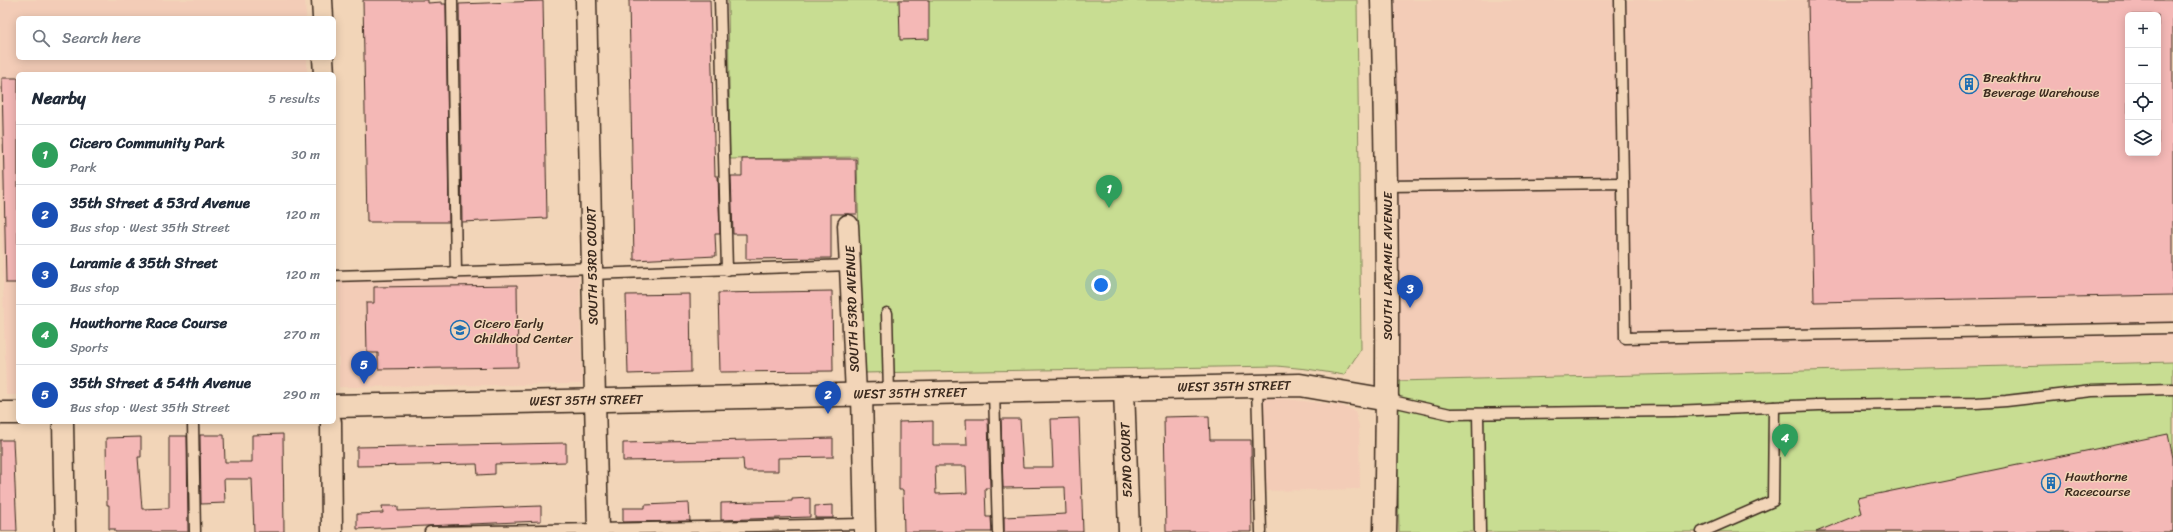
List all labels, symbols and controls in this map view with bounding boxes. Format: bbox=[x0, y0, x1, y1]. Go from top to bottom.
map controls bbox=[2125, 12, 2161, 156]
button: + bbox=[2125, 12, 2161, 48]
search box bbox=[16, 16, 336, 60]
text: Search here bbox=[62, 25, 141, 51]
icon: search bbox=[30, 27, 52, 49]
button: − bbox=[2125, 48, 2161, 84]
place label: Breakthru Beverage Warehouse bbox=[1983, 66, 2099, 104]
building icon: Breakthru Beverage Warehouse bbox=[1958, 73, 1980, 95]
text: Nearby bbox=[32, 83, 86, 113]
button: locate bbox=[2125, 84, 2161, 120]
text: 5 results bbox=[268, 87, 320, 110]
button: layers bbox=[2125, 120, 2161, 156]
text: Cicero Community Park bbox=[70, 130, 225, 156]
text: 1 bbox=[42, 143, 48, 166]
text: 30 m bbox=[291, 143, 320, 166]
text: Park bbox=[70, 156, 97, 179]
pin: 1 bbox=[1096, 175, 1122, 208]
text: 35th Street & 53rd Avenue bbox=[70, 190, 250, 216]
street label: SOUTH LARAMIE AVENUE bbox=[1376, 191, 1399, 340]
text: 2 bbox=[41, 203, 49, 226]
text: 120 m bbox=[285, 203, 320, 226]
street label: SOUTH 53RD COURT bbox=[579, 206, 605, 325]
text: Bus stop · West 35th Street bbox=[70, 216, 230, 239]
street label: SOUTH 53RD AVENUE bbox=[838, 245, 866, 373]
text: Laramie & 35th Street bbox=[70, 250, 218, 276]
text: 3 bbox=[41, 263, 49, 286]
text: 120 m bbox=[285, 263, 320, 286]
your location bbox=[1091, 275, 1111, 295]
pin: 3 bbox=[1397, 275, 1423, 308]
text: Bus stop bbox=[70, 276, 119, 299]
text: Hawthorne Race Course bbox=[70, 310, 227, 336]
place label: Cicero Early Childhood Center bbox=[474, 312, 573, 350]
school or university icon: Cicero Early Childhood Center bbox=[449, 319, 471, 341]
text: 4 bbox=[41, 323, 49, 346]
text: 270 m bbox=[283, 323, 320, 346]
text: Sports bbox=[70, 336, 108, 359]
pin: 5 bbox=[351, 351, 377, 384]
text: 35th Street & 54th Avenue bbox=[70, 370, 251, 396]
street label: WEST 35TH STREET bbox=[1177, 373, 1292, 398]
street label: WEST 35TH STREET bbox=[853, 380, 968, 405]
pin: 2 bbox=[815, 381, 841, 414]
text: 5 bbox=[41, 383, 49, 406]
text: 290 m bbox=[283, 383, 320, 406]
street label: WEST 35TH STREET bbox=[529, 387, 644, 412]
text: Bus stop · West 35th Street bbox=[70, 396, 230, 419]
street label: 52ND COURT bbox=[1113, 421, 1139, 498]
pin: 4 bbox=[1772, 424, 1798, 457]
place label: Hawthorne Racecourse bbox=[2065, 465, 2131, 503]
building icon: Hawthorne Racecourse bbox=[2040, 472, 2062, 494]

